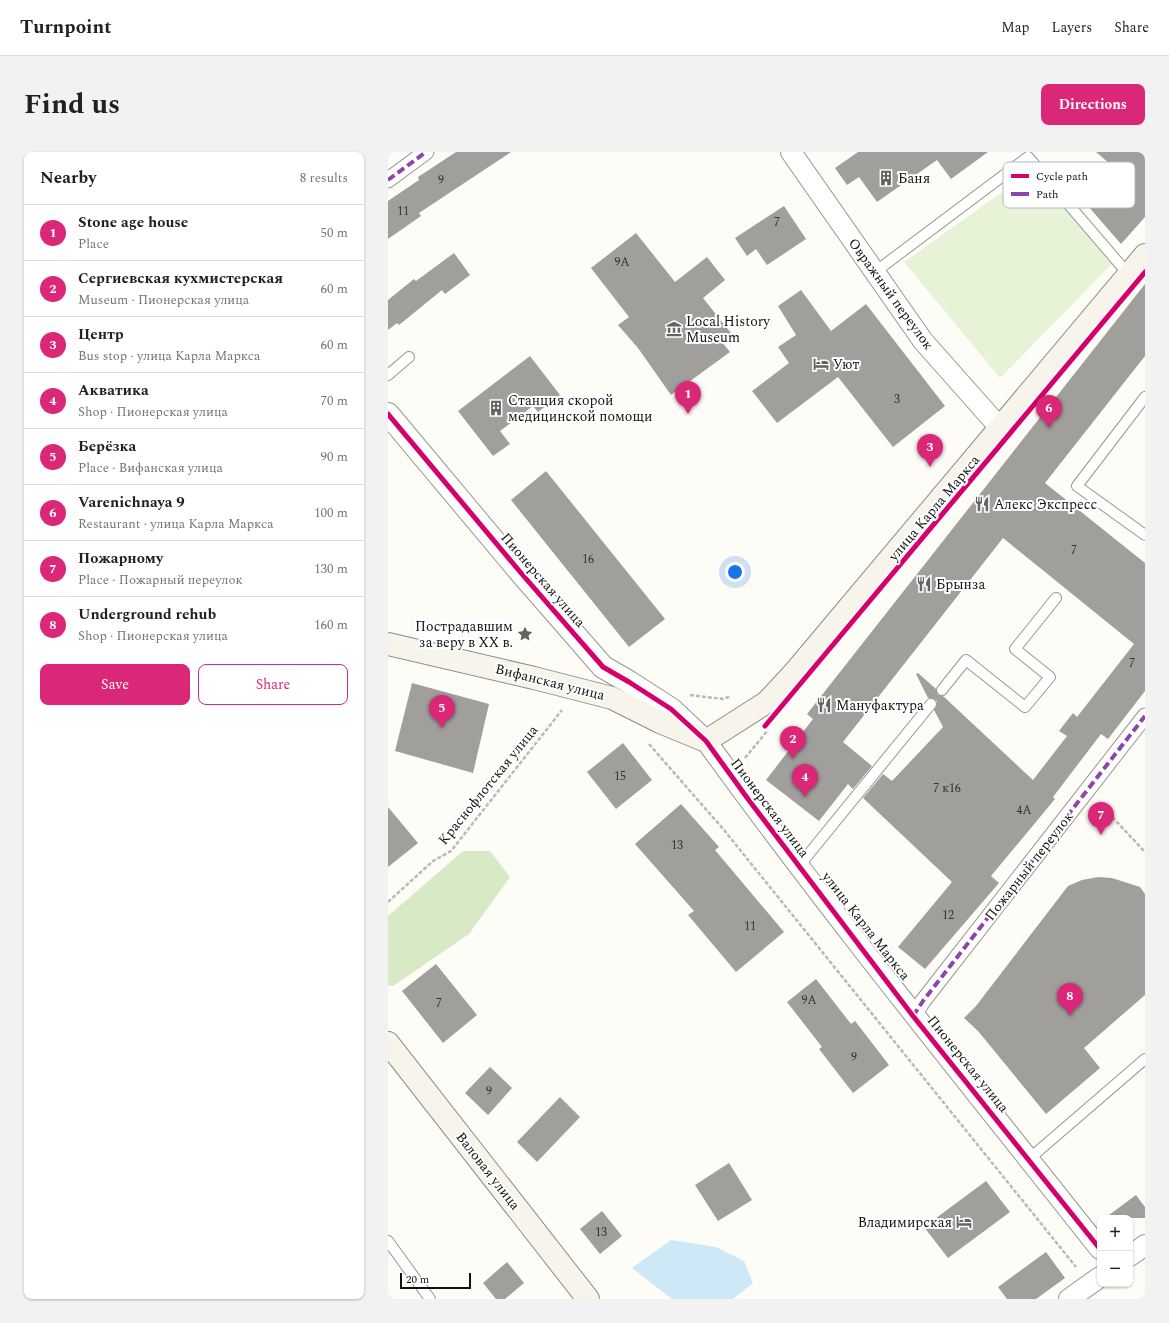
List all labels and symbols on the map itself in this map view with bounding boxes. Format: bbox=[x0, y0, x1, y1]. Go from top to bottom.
legend bbox=[1003, 162, 1135, 208]
place label: Баня bbox=[898, 168, 930, 189]
text: Cycle path bbox=[1036, 168, 1088, 185]
building icon: Баня bbox=[877, 169, 895, 187]
house number: 9 bbox=[438, 171, 444, 190]
text: Path bbox=[1036, 186, 1058, 203]
house number: 11 bbox=[397, 202, 409, 221]
house number: 7 bbox=[774, 213, 780, 232]
street label: Овражный переулок bbox=[843, 234, 939, 354]
house number: 9А bbox=[614, 253, 630, 272]
place label: Local History Museum bbox=[686, 311, 771, 348]
museum icon: Local History Museum bbox=[665, 320, 683, 338]
place label: Уют bbox=[833, 354, 860, 375]
hotel icon: Уют bbox=[812, 355, 830, 373]
pin: 1 bbox=[675, 381, 701, 414]
place label: Станция скорой медицинской помощи bbox=[508, 390, 652, 427]
house number: 3 bbox=[894, 390, 900, 409]
pin: 6 bbox=[1036, 395, 1062, 428]
building icon: Станция скорой медицинской помощи bbox=[487, 399, 505, 417]
pin: 3 bbox=[917, 434, 943, 467]
street label: улица Карла Маркса bbox=[883, 450, 985, 566]
place label: Алекс Экспресс bbox=[994, 494, 1098, 515]
restaurant icon: Алекс Экспресс bbox=[973, 495, 991, 513]
street label: Пионерская улица bbox=[496, 528, 590, 632]
house number: 7 bbox=[1071, 541, 1077, 560]
house number: 16 bbox=[582, 550, 594, 569]
your location bbox=[725, 562, 745, 582]
place label: Брынза bbox=[936, 574, 986, 595]
restaurant icon: Брынза bbox=[915, 575, 933, 593]
place label: Пострадавшим за веру в XX в. bbox=[415, 616, 513, 653]
place icon: Пострадавшим за веру в XX в. bbox=[516, 625, 534, 643]
house number: 7 bbox=[1129, 654, 1135, 673]
street label: Вифанская улица bbox=[493, 658, 607, 706]
pin: 5 bbox=[429, 695, 455, 728]
place label: Мануфактура bbox=[836, 695, 924, 716]
restaurant icon: Мануфактура bbox=[815, 696, 833, 714]
street label: Краснофлотская улица bbox=[433, 720, 543, 849]
pin: 2 bbox=[780, 726, 806, 759]
street label: Пионерская улица bbox=[726, 754, 815, 862]
pin: 4 bbox=[792, 764, 818, 797]
house number: 15 bbox=[614, 767, 626, 786]
house number: 7 к16 bbox=[933, 779, 961, 798]
house number: 4А bbox=[1016, 801, 1032, 820]
pin: 7 bbox=[1088, 802, 1114, 835]
street label: Пожарный переулок bbox=[980, 807, 1079, 925]
house number: 13 bbox=[671, 836, 683, 855]
street label: улица Карла Маркса bbox=[816, 866, 915, 985]
house number: 12 bbox=[942, 906, 954, 925]
house number: 11 bbox=[744, 917, 756, 936]
pin: 8 bbox=[1057, 983, 1083, 1016]
house number: 9А bbox=[801, 991, 817, 1010]
house number: 7 bbox=[436, 994, 442, 1013]
street label: Пионерская улица bbox=[922, 1011, 1014, 1117]
house number: 9 bbox=[851, 1048, 857, 1067]
house number: 9 bbox=[486, 1082, 492, 1101]
street label: Валовая улица bbox=[451, 1127, 525, 1215]
place label: Владимирская bbox=[858, 1212, 952, 1233]
hotel icon: Владимирская bbox=[955, 1213, 973, 1231]
house number: 13 bbox=[595, 1223, 607, 1242]
scale bar bbox=[400, 1271, 471, 1290]

